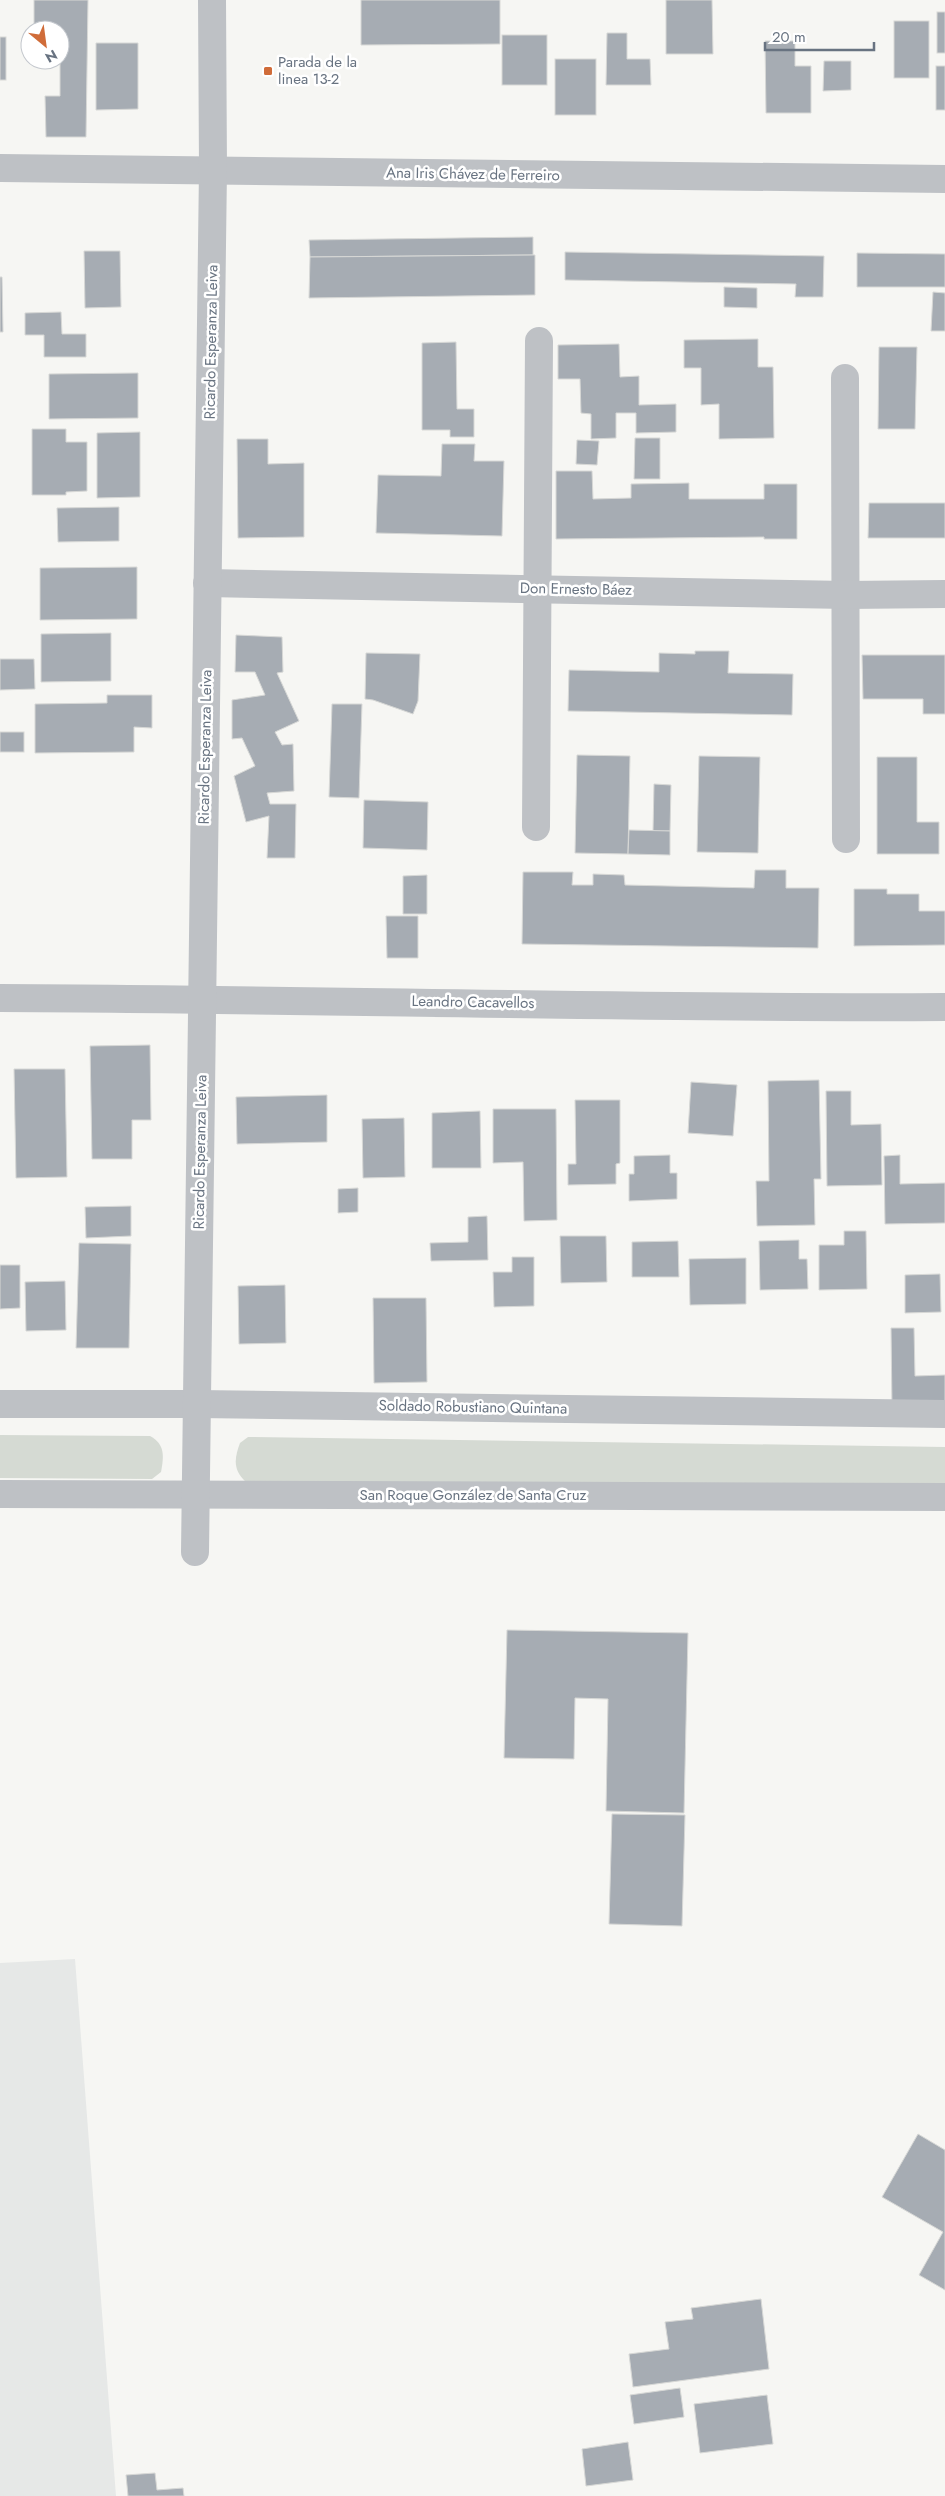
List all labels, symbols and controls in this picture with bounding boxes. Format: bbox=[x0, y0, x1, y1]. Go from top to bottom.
north arrow bbox=[20, 20, 70, 70]
scale bar bbox=[765, 20, 874, 52]
text: 20 m bbox=[772, 26, 806, 48]
text: N bbox=[42, 45, 61, 68]
place label: Parada de la linea 13-2 bbox=[278, 51, 357, 90]
marker: Parada de la linea 13-2 bbox=[262, 65, 274, 77]
street label: Ana Iris Chávez de Ferreiro bbox=[386, 161, 560, 187]
street label: Ricardo Esperanza Leiva bbox=[199, 264, 223, 420]
street label: Don Ernesto Báez bbox=[520, 577, 632, 601]
street label: Ricardo Esperanza Leiva bbox=[193, 669, 217, 825]
street label: Leandro Cacavellos bbox=[411, 990, 535, 1014]
street label: Ricardo Esperanza Leiva bbox=[188, 1074, 212, 1230]
street label: Soldado Robustiano Quintana bbox=[379, 1394, 567, 1420]
street label: San Roque González de Santa Cruz bbox=[360, 1484, 587, 1506]

